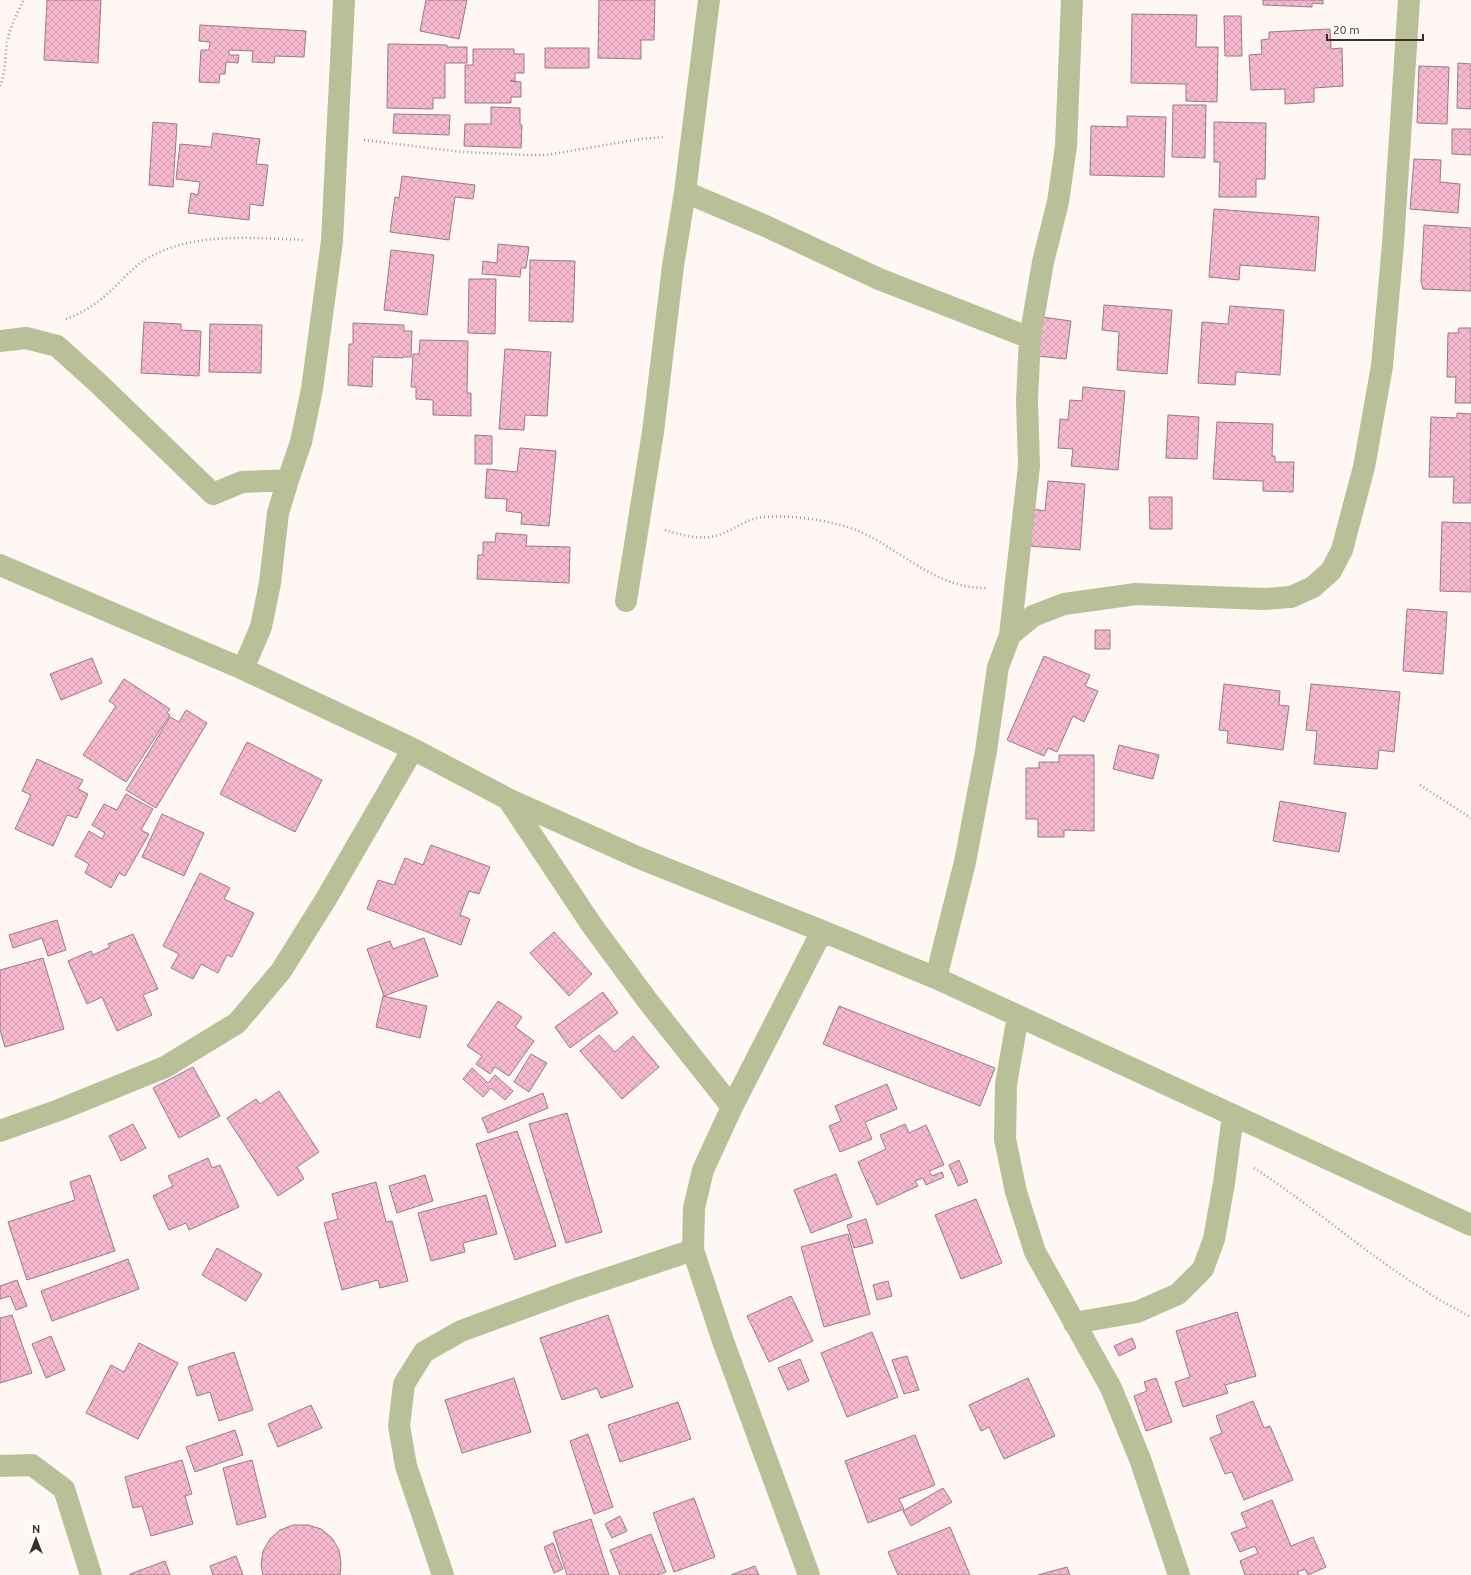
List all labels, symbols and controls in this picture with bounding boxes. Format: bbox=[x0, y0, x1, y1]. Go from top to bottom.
scale bar bbox=[1327, 16, 1423, 42]
text: 20 m bbox=[1333, 23, 1360, 36]
north arrow bbox=[16, 1519, 56, 1559]
text: N bbox=[32, 1523, 40, 1535]

